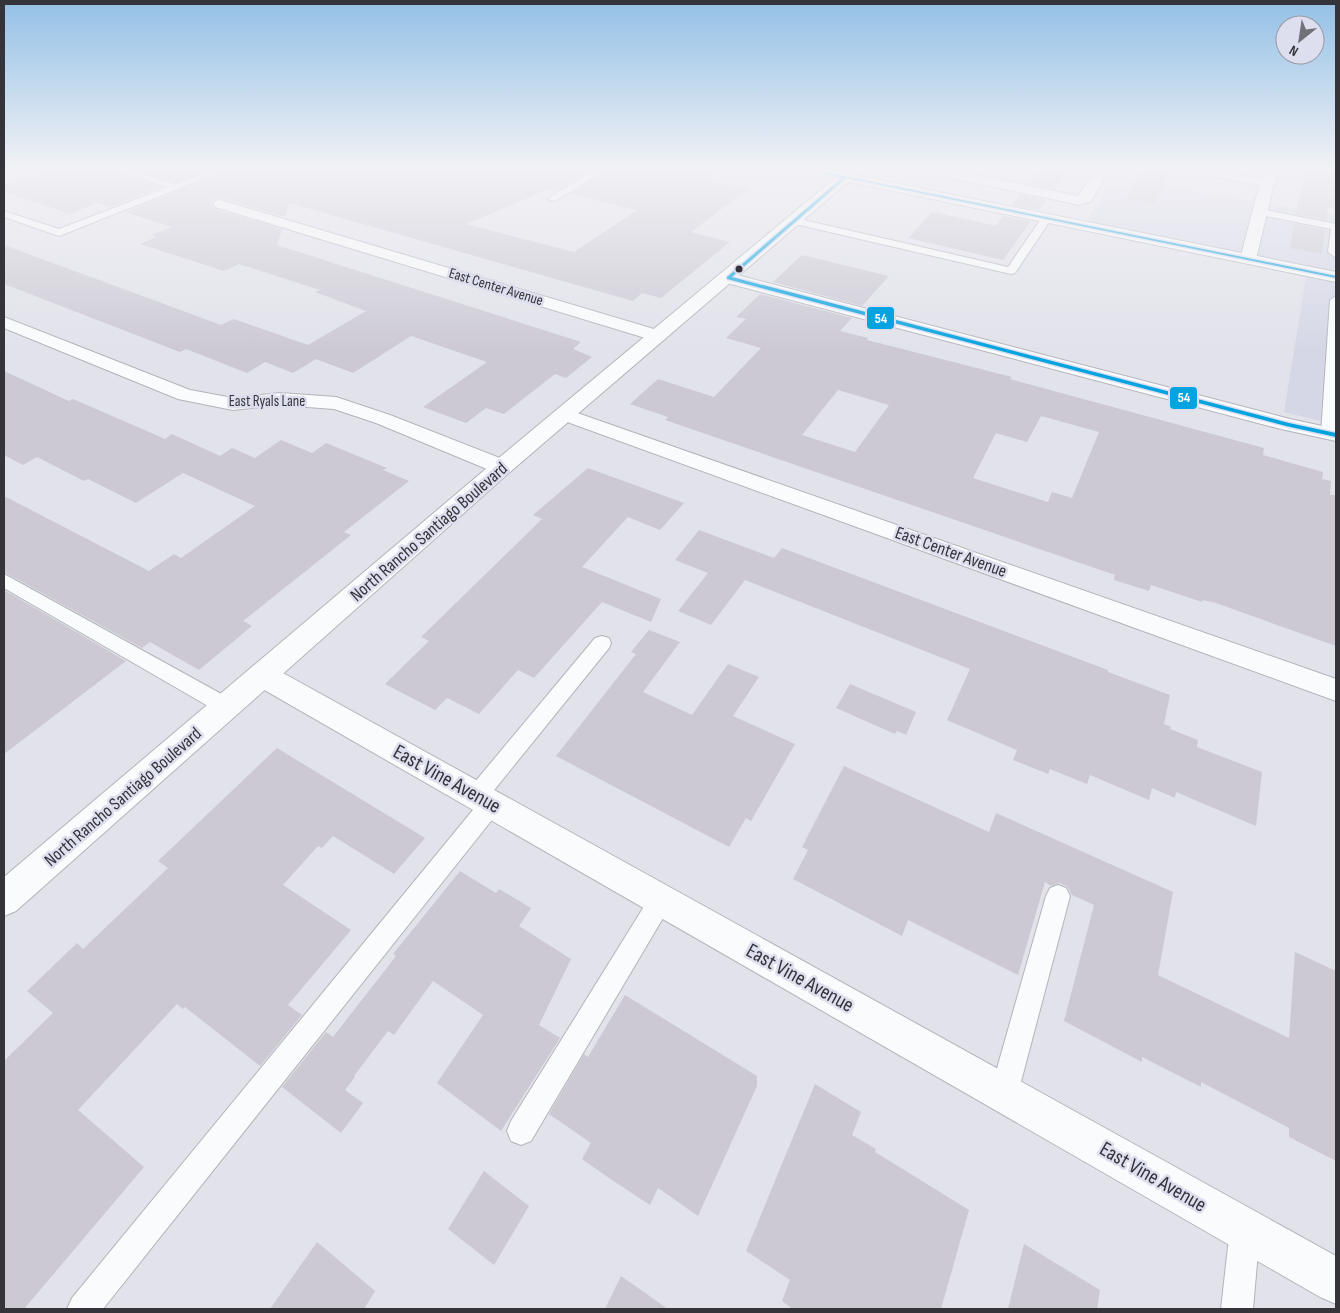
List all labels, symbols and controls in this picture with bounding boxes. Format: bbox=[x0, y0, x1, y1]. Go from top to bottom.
north arrow bbox=[1275, 15, 1325, 65]
text: N bbox=[1286, 42, 1301, 60]
street label: East Center Avenue bbox=[447, 264, 545, 310]
unlabelled marker bbox=[734, 264, 744, 274]
line badge: 54 bbox=[866, 306, 895, 330]
text: 54 bbox=[875, 310, 888, 327]
line badge: 54 bbox=[1169, 386, 1198, 410]
text: 54 bbox=[1178, 389, 1191, 406]
street label: East Ryals Lane bbox=[229, 392, 305, 411]
street label: North Rancho Santiago Boulevard bbox=[346, 458, 512, 606]
street label: East Center Avenue bbox=[892, 522, 1010, 582]
street label: North Rancho Santiago Boulevard bbox=[40, 723, 206, 871]
street label: East Vine Avenue bbox=[389, 739, 505, 819]
street label: East Vine Avenue bbox=[742, 938, 858, 1018]
street label: East Vine Avenue bbox=[1095, 1136, 1211, 1218]

